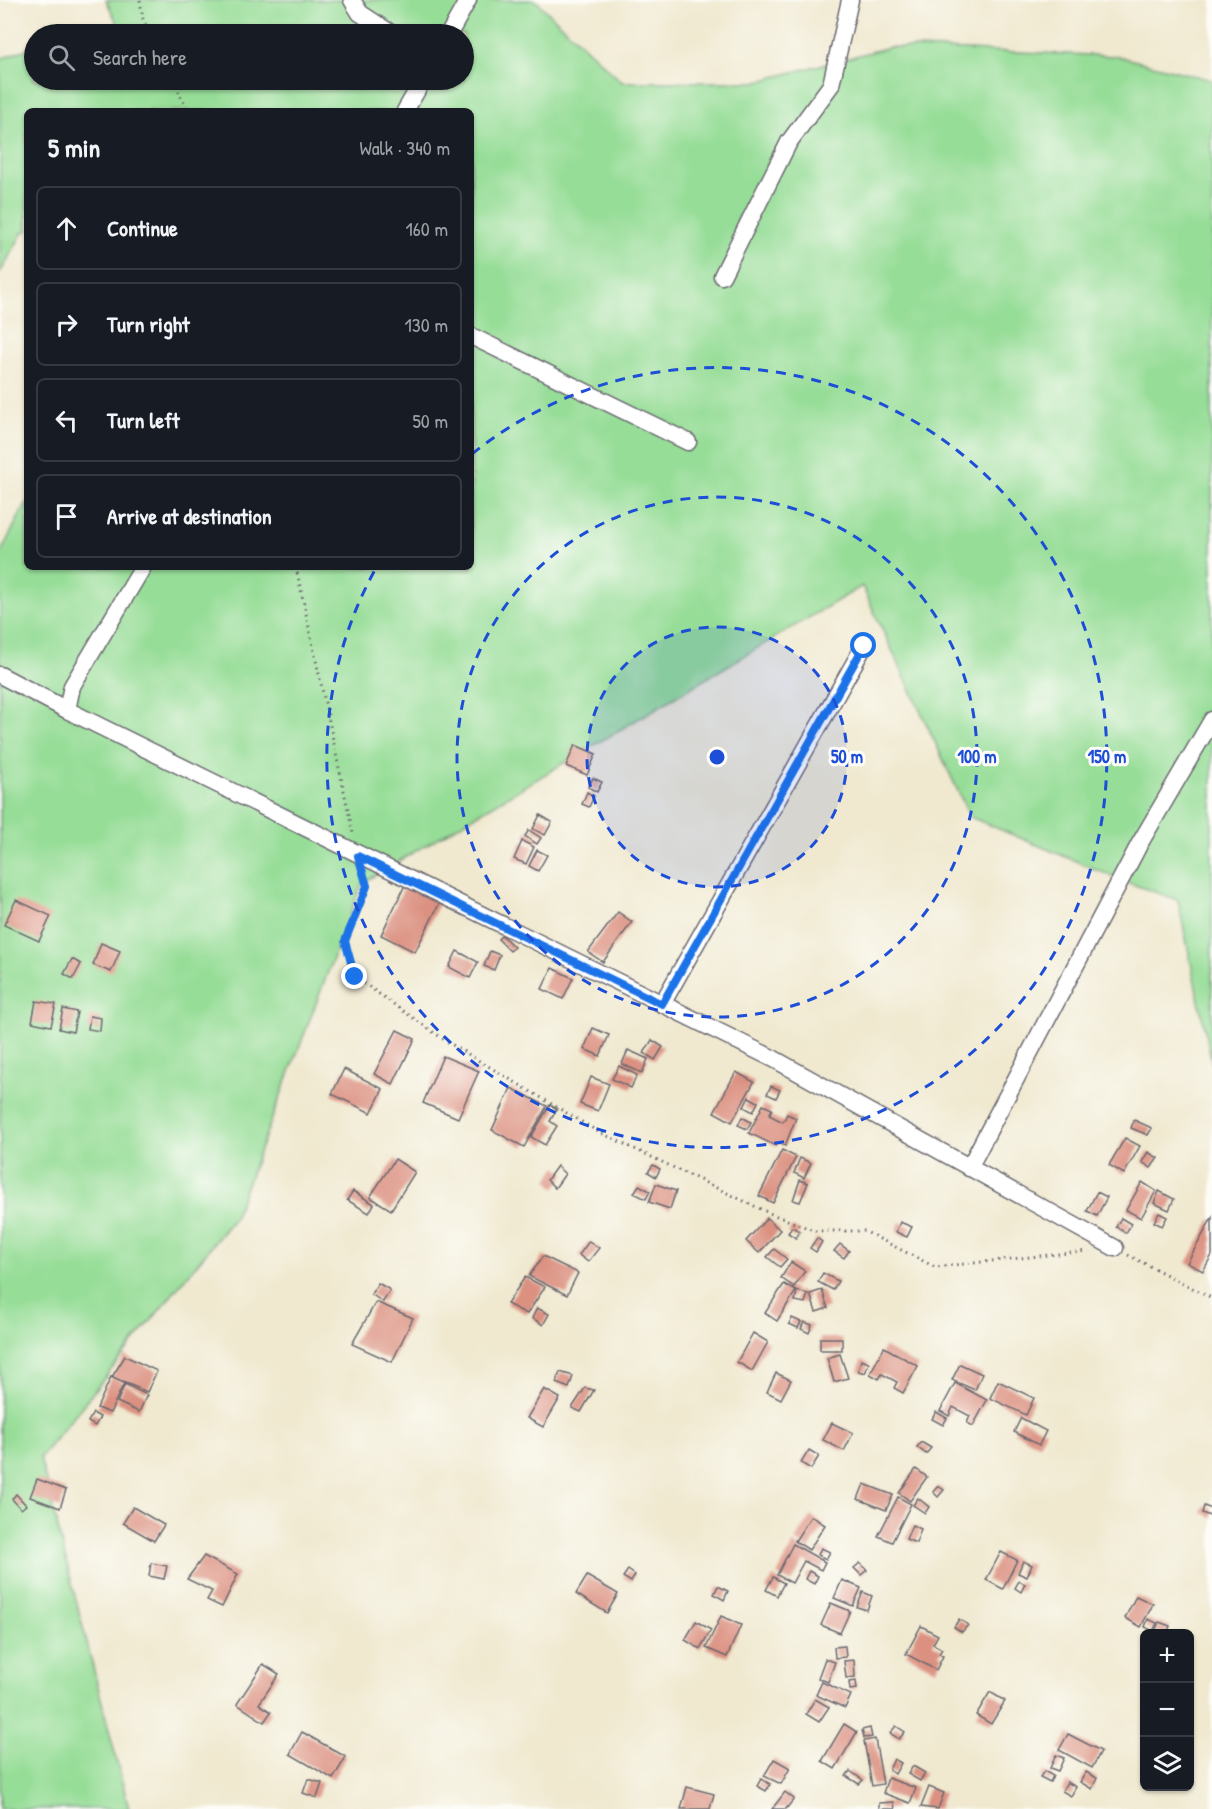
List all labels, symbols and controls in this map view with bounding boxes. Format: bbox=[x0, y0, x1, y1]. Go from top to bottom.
search box bbox=[24, 24, 474, 90]
icon: search bbox=[45, 41, 78, 74]
text: Search here bbox=[93, 42, 187, 72]
text: 5 min bbox=[48, 130, 100, 165]
text: Walk · 340 m bbox=[359, 134, 450, 161]
icon: ahead bbox=[50, 212, 83, 245]
text: Continue bbox=[107, 213, 178, 243]
text: 160 m bbox=[406, 215, 448, 242]
icon: right bbox=[50, 308, 83, 341]
text: Turn right bbox=[107, 309, 190, 339]
text: 130 m bbox=[405, 311, 448, 338]
icon: left bbox=[50, 404, 83, 437]
text: Turn left bbox=[107, 405, 180, 435]
text: 50 m bbox=[412, 407, 448, 434]
icon: arrive bbox=[50, 500, 83, 533]
text: Arrive at destination bbox=[107, 501, 272, 531]
route start bbox=[850, 632, 876, 658]
text: 50 m bbox=[831, 744, 863, 769]
text: 100 m bbox=[957, 744, 997, 769]
text: 150 m bbox=[1088, 744, 1126, 769]
centre of rings bbox=[707, 747, 727, 767]
route end bbox=[341, 963, 367, 989]
map controls bbox=[1140, 1629, 1194, 1791]
button: + bbox=[1140, 1629, 1194, 1683]
button: − bbox=[1140, 1683, 1194, 1737]
button: layers bbox=[1140, 1737, 1194, 1791]

